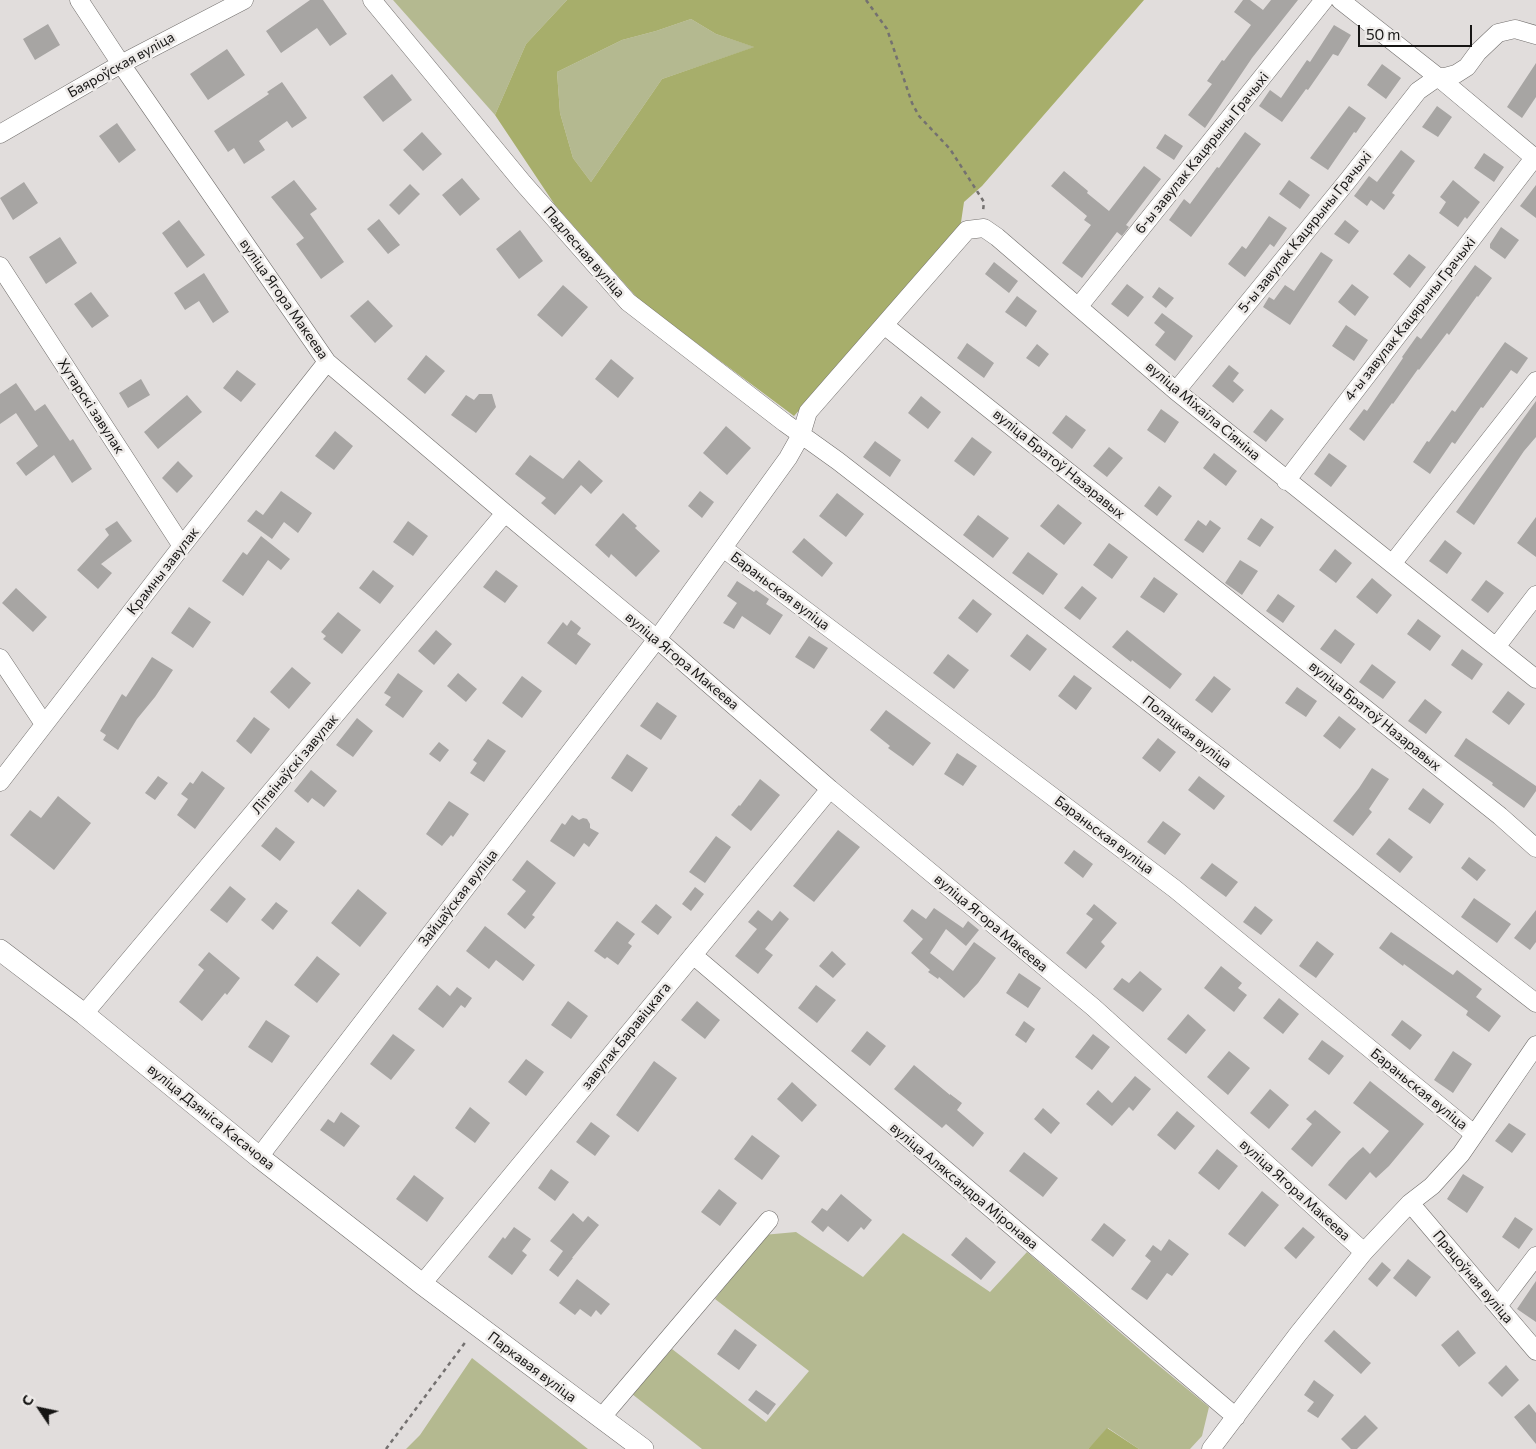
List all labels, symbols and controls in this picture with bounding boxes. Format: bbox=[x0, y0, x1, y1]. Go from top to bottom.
scale bar bbox=[1361, 15, 1475, 47]
text: 50 m bbox=[1366, 25, 1400, 43]
street label: Баяроўская вуліца bbox=[65, 29, 177, 101]
street label: 6-ы завулак Кацярыны Грачыхі bbox=[1132, 69, 1272, 237]
street label: 5-ы завулак Кацярыны Грачыхі bbox=[1235, 148, 1375, 316]
street label: Падлесная вуліца bbox=[540, 203, 628, 301]
street label: 4-ы завулак Кацярыны Грачыхі bbox=[1341, 234, 1479, 404]
street label: вуліца Ягора Макеева bbox=[236, 236, 332, 362]
street label: Хутарскі завулак bbox=[54, 355, 128, 457]
street label: вуліца Міхаіла Сіяніна bbox=[1142, 358, 1264, 464]
street label: вуліца Братоў Назаравых bbox=[990, 406, 1128, 522]
street label: Крамны завулак bbox=[124, 524, 202, 618]
street label: Бараньская вуліца bbox=[727, 548, 833, 634]
street label: вуліца Ягора Макеева bbox=[622, 609, 742, 713]
street label: вуліца Братоў Назаравых bbox=[1306, 658, 1444, 774]
street label: Полацкая вуліца bbox=[1139, 692, 1235, 772]
street label: Літвінаўскі завулак bbox=[248, 711, 342, 817]
street label: Бараньская вуліца bbox=[1051, 792, 1157, 878]
street label: Зайцаўская вуліца bbox=[415, 846, 501, 950]
street label: вуліца Ягора Макеева bbox=[931, 871, 1051, 975]
street label: завулак Баравіцкага bbox=[578, 979, 674, 1093]
street label: Бараньская вуліца bbox=[1367, 1045, 1471, 1133]
street label: вуліца Дзяніса Касачова bbox=[144, 1061, 278, 1173]
street label: вуліца Аляксандра Міронава bbox=[887, 1119, 1041, 1253]
street label: вуліца Ягора Макеева bbox=[1236, 1136, 1354, 1244]
street label: Працоўная вуліца bbox=[1429, 1227, 1517, 1327]
street label: Паркавая вуліца bbox=[484, 1328, 580, 1406]
north arrow bbox=[15, 1384, 65, 1434]
text: С bbox=[17, 1392, 37, 1409]

